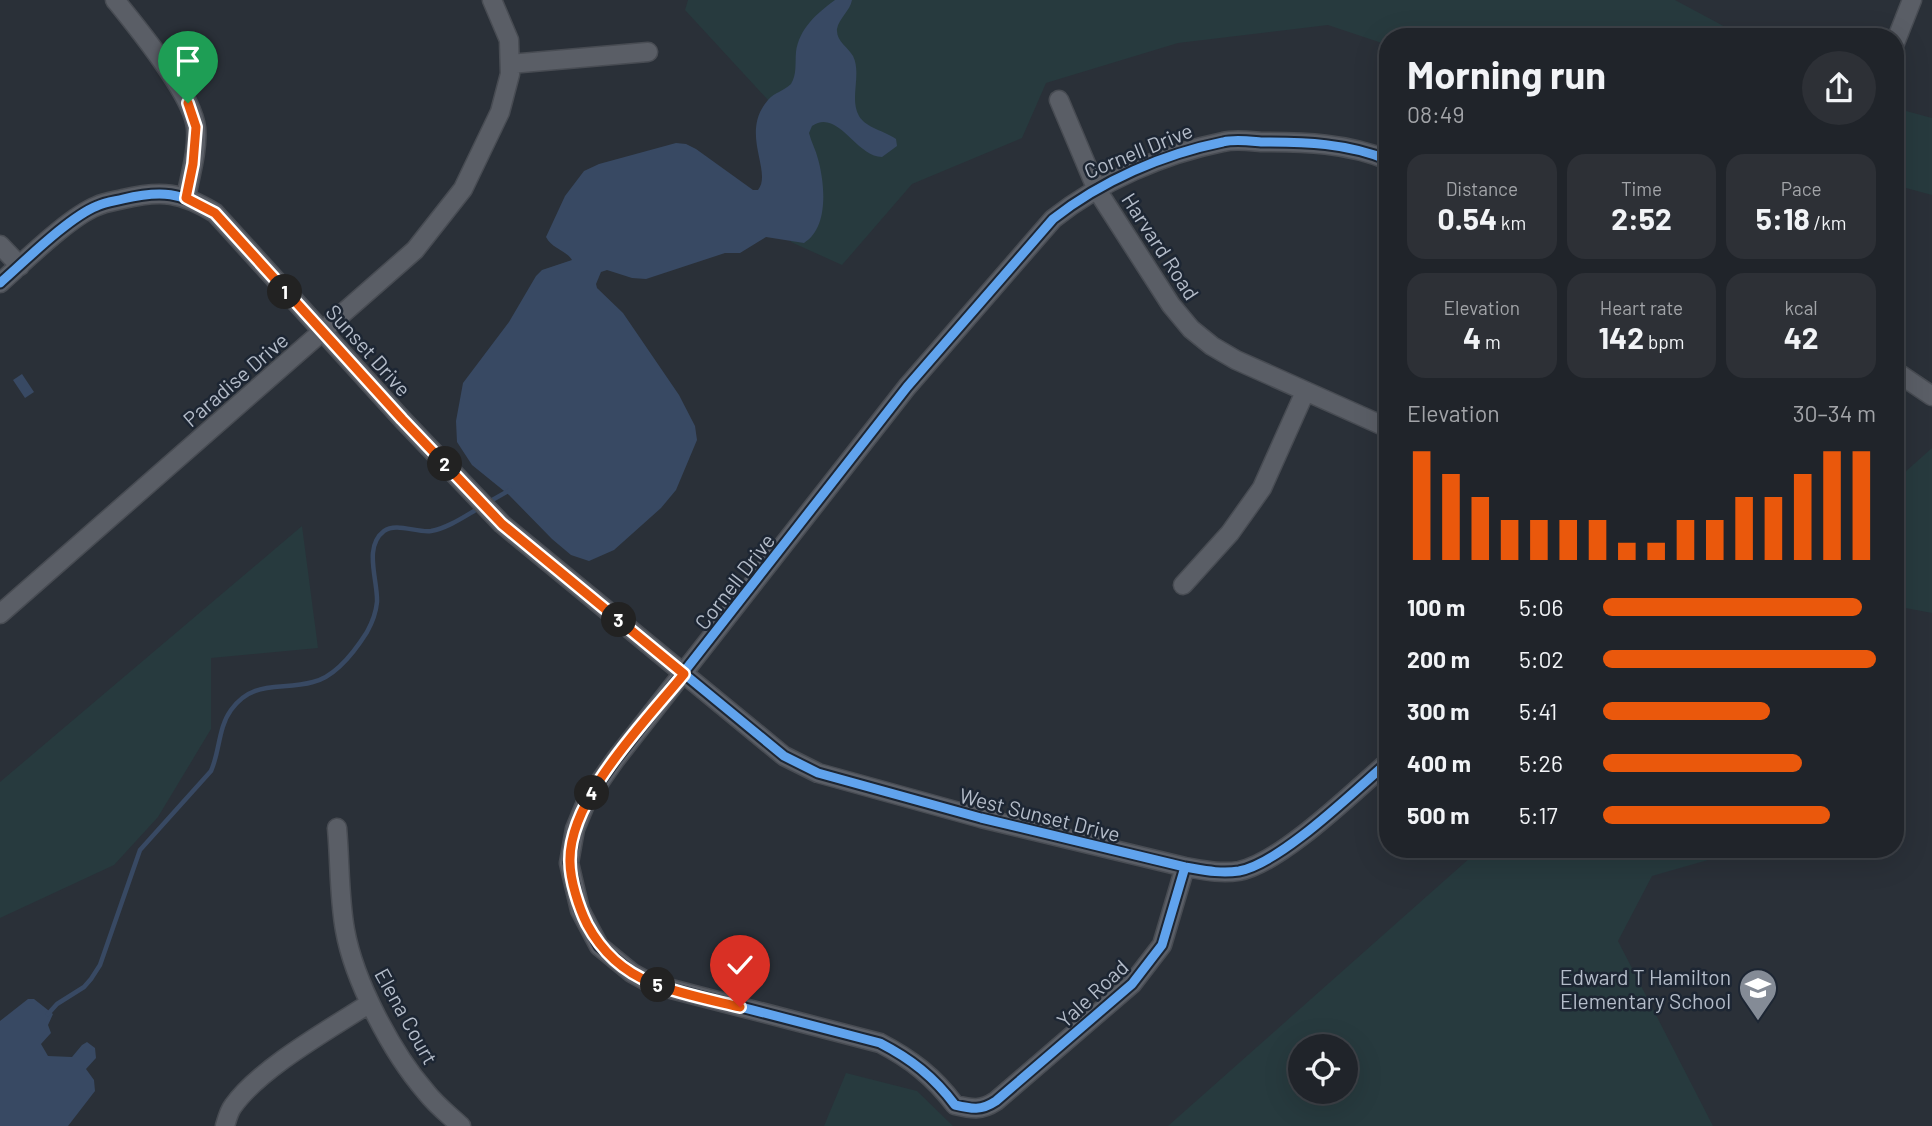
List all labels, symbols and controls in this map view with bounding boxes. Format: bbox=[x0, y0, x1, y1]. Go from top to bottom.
pin bbox=[158, 31, 218, 103]
icon: arrive bbox=[169, 42, 207, 80]
text: Morning run bbox=[1407, 51, 1606, 97]
button: share bbox=[1802, 51, 1876, 125]
text: 08:49 bbox=[1407, 100, 1464, 128]
street label: Cornell Drive bbox=[1080, 117, 1196, 183]
text: Distance bbox=[1446, 177, 1518, 200]
text: Time bbox=[1621, 177, 1662, 200]
text: Pace bbox=[1781, 177, 1822, 200]
street label: Harvard Road bbox=[1117, 188, 1205, 304]
text: 0.54 bbox=[1438, 200, 1497, 236]
text: 2:52 bbox=[1611, 200, 1672, 236]
text: 5:18 bbox=[1756, 200, 1810, 236]
text: km bbox=[1497, 211, 1526, 234]
text: /km bbox=[1810, 211, 1846, 234]
pin: 1 bbox=[268, 274, 302, 310]
text: 1 bbox=[281, 280, 288, 303]
text: Elevation bbox=[1444, 296, 1520, 319]
text: Heart rate bbox=[1600, 296, 1683, 319]
text: kcal bbox=[1785, 296, 1818, 319]
street label: Sunset Drive bbox=[321, 299, 417, 401]
text: 4 bbox=[1463, 319, 1481, 355]
text: 142 bbox=[1599, 319, 1644, 355]
text: 42 bbox=[1784, 319, 1819, 355]
street label: Paradise Drive bbox=[178, 327, 292, 431]
text: m bbox=[1481, 330, 1501, 353]
text: bpm bbox=[1644, 330, 1684, 353]
text: Elevation bbox=[1407, 399, 1500, 427]
text: 30–34 m bbox=[1793, 399, 1876, 427]
pin: 2 bbox=[428, 447, 462, 482]
text: 2 bbox=[439, 452, 450, 475]
street label: Cornell Drive bbox=[689, 528, 779, 634]
text: 100 m bbox=[1407, 593, 1465, 621]
text: 5:06 bbox=[1519, 593, 1563, 621]
pin: 3 bbox=[602, 602, 636, 638]
text: 3 bbox=[613, 608, 624, 631]
text: 200 m bbox=[1407, 645, 1470, 673]
text: 5:02 bbox=[1519, 645, 1564, 673]
text: 300 m bbox=[1407, 697, 1469, 725]
text: 5:41 bbox=[1519, 697, 1557, 725]
text: 400 m bbox=[1407, 749, 1471, 777]
text: 5:26 bbox=[1519, 749, 1563, 777]
pin: 4 bbox=[574, 776, 610, 810]
text: 4 bbox=[586, 781, 597, 804]
street label: West Sunset Drive bbox=[957, 782, 1123, 846]
text: 500 m bbox=[1407, 801, 1469, 829]
text: 5:17 bbox=[1519, 801, 1558, 829]
pin bbox=[710, 935, 770, 1007]
icon: check bbox=[721, 946, 759, 984]
street label: Yale Road bbox=[1051, 954, 1133, 1032]
street label: Elena Court bbox=[370, 964, 444, 1068]
place label: Edward T Hamilton Elementary School bbox=[1560, 964, 1731, 1013]
school or university icon: Edward T Hamilton Elementary School bbox=[1737, 967, 1779, 1022]
pin: 5 bbox=[640, 968, 676, 1002]
text: 5 bbox=[652, 973, 663, 996]
map controls bbox=[1288, 1034, 1358, 1104]
button: locate bbox=[1288, 1034, 1358, 1104]

